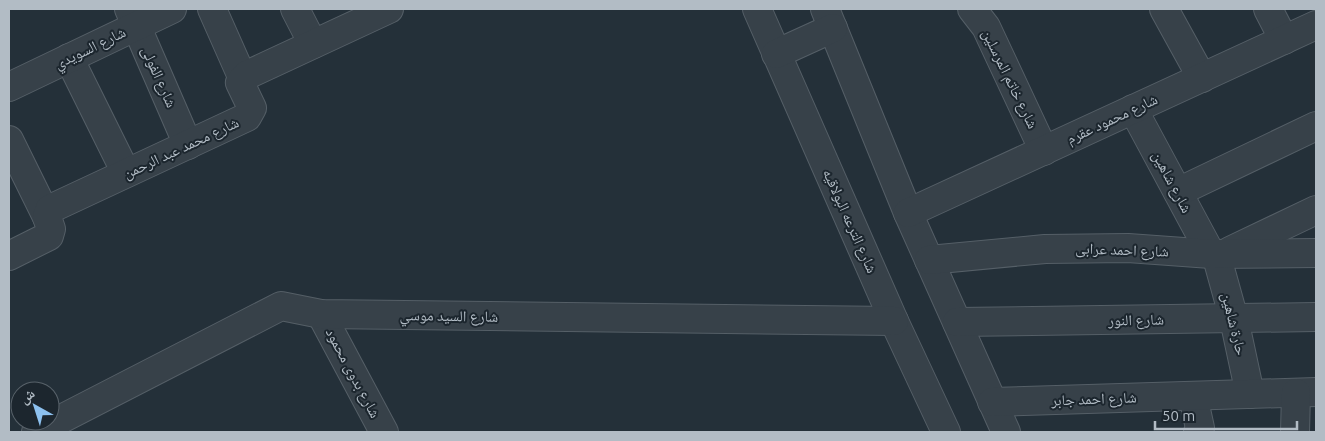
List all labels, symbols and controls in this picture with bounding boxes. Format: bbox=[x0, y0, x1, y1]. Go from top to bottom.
street label: شارع السويدي bbox=[51, 23, 130, 76]
street label: شارع خاتم المرسلين bbox=[977, 26, 1042, 132]
street label: شارع الفولى bbox=[137, 44, 180, 111]
street label: شارع محمود عقرم bbox=[1064, 90, 1161, 149]
street label: شارع محمد عبد الرحمن bbox=[120, 113, 242, 184]
street label: شارع شاهين bbox=[1147, 148, 1196, 217]
street label: شارع الترعه البولاقيه bbox=[818, 166, 881, 277]
street label: شارع احمد عرابى bbox=[1075, 239, 1169, 262]
street label: حارة شاهين bbox=[1217, 291, 1251, 358]
street label: شارع السيد موسي bbox=[399, 306, 499, 329]
street label: شارع النور bbox=[1107, 311, 1164, 331]
street label: شارع بدوى محمود bbox=[321, 325, 384, 422]
north arrow bbox=[10, 381, 60, 431]
text: ش bbox=[16, 385, 38, 408]
street label: شارع احمد جابر bbox=[1050, 389, 1137, 411]
scale bar bbox=[1155, 398, 1298, 430]
text: 50 m bbox=[1162, 407, 1195, 424]

